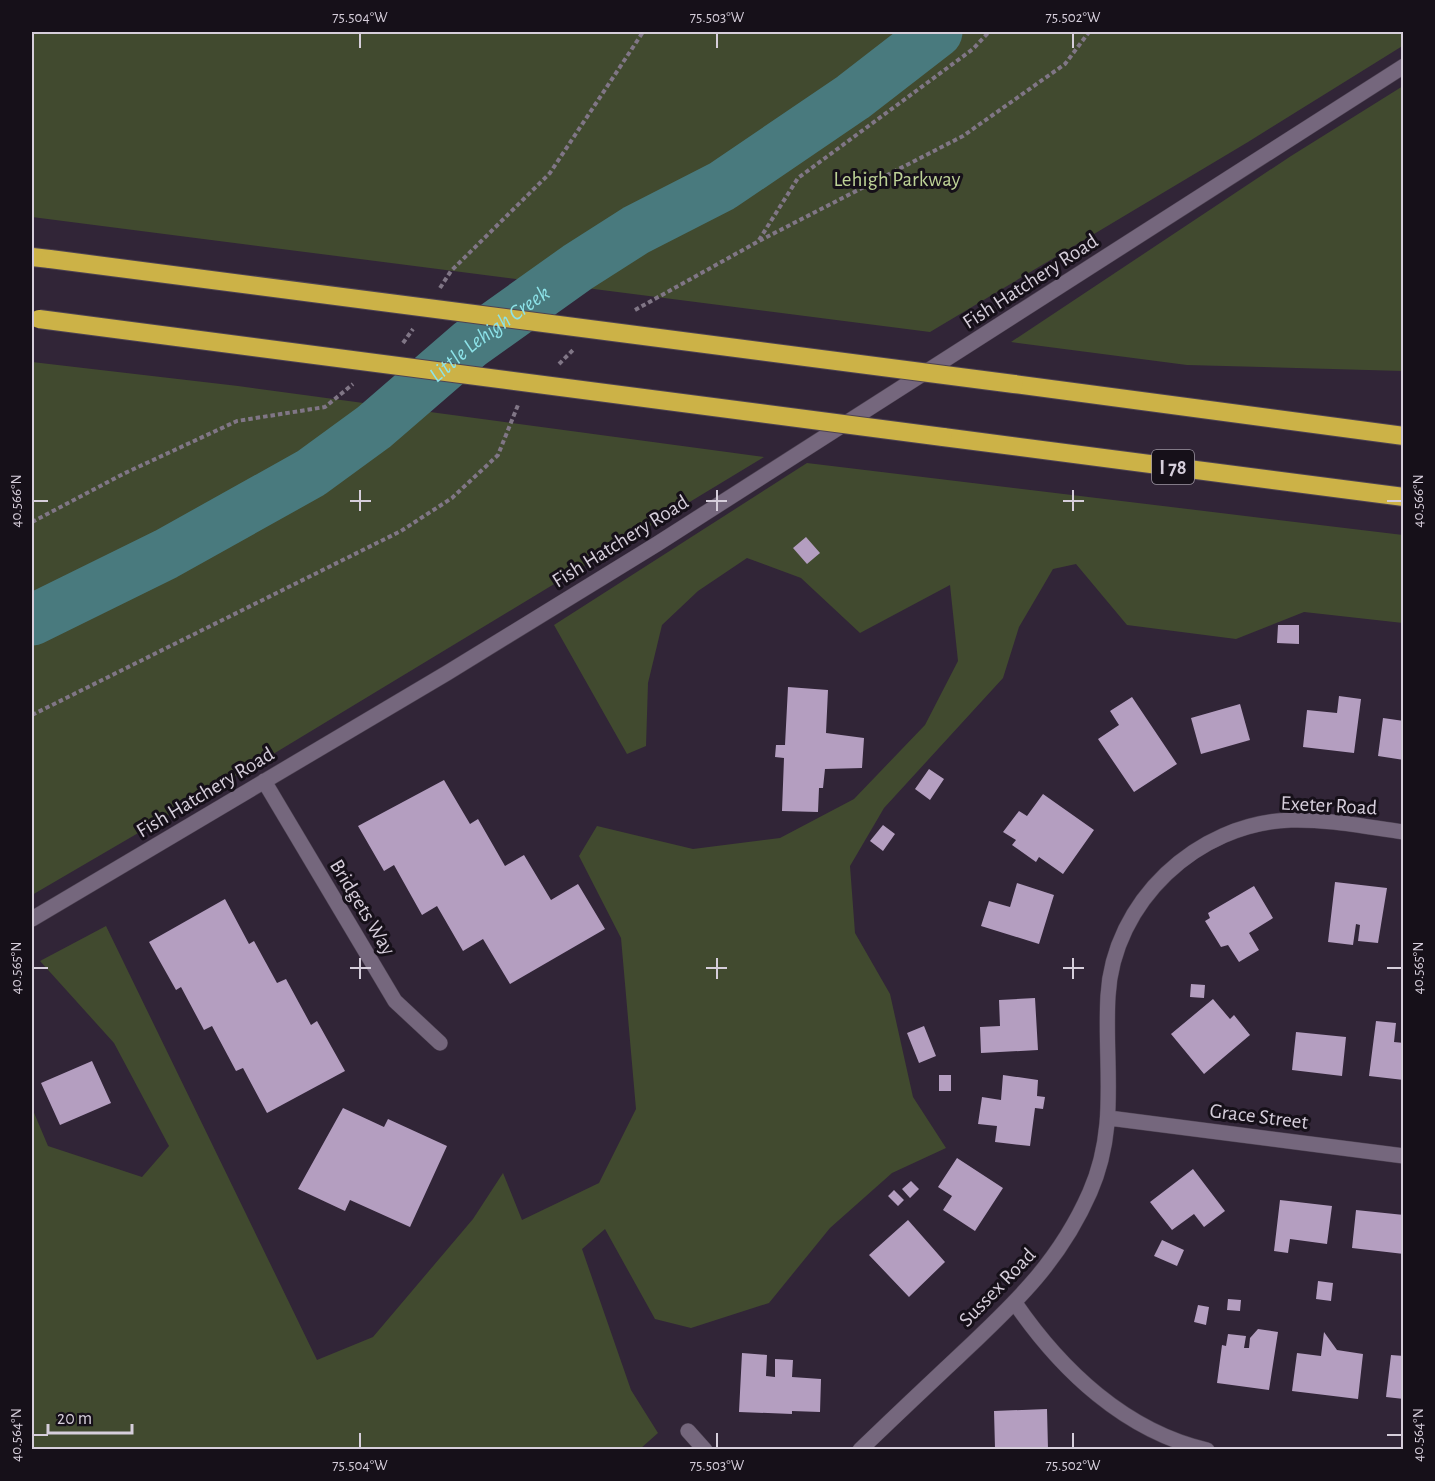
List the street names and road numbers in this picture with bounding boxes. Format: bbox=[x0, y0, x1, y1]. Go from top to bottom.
street label: Fish Hatchery Road bbox=[959, 230, 1102, 333]
road number: I 78 bbox=[1152, 450, 1194, 484]
street label: Fish Hatchery Road bbox=[548, 491, 692, 592]
street label: Fish Hatchery Road bbox=[133, 743, 278, 842]
street label: Exeter Road bbox=[1280, 792, 1378, 819]
street label: Bridgets Way bbox=[326, 856, 399, 959]
street label: Grace Street bbox=[1208, 1100, 1310, 1133]
street label: Sussex Road bbox=[955, 1244, 1040, 1331]

